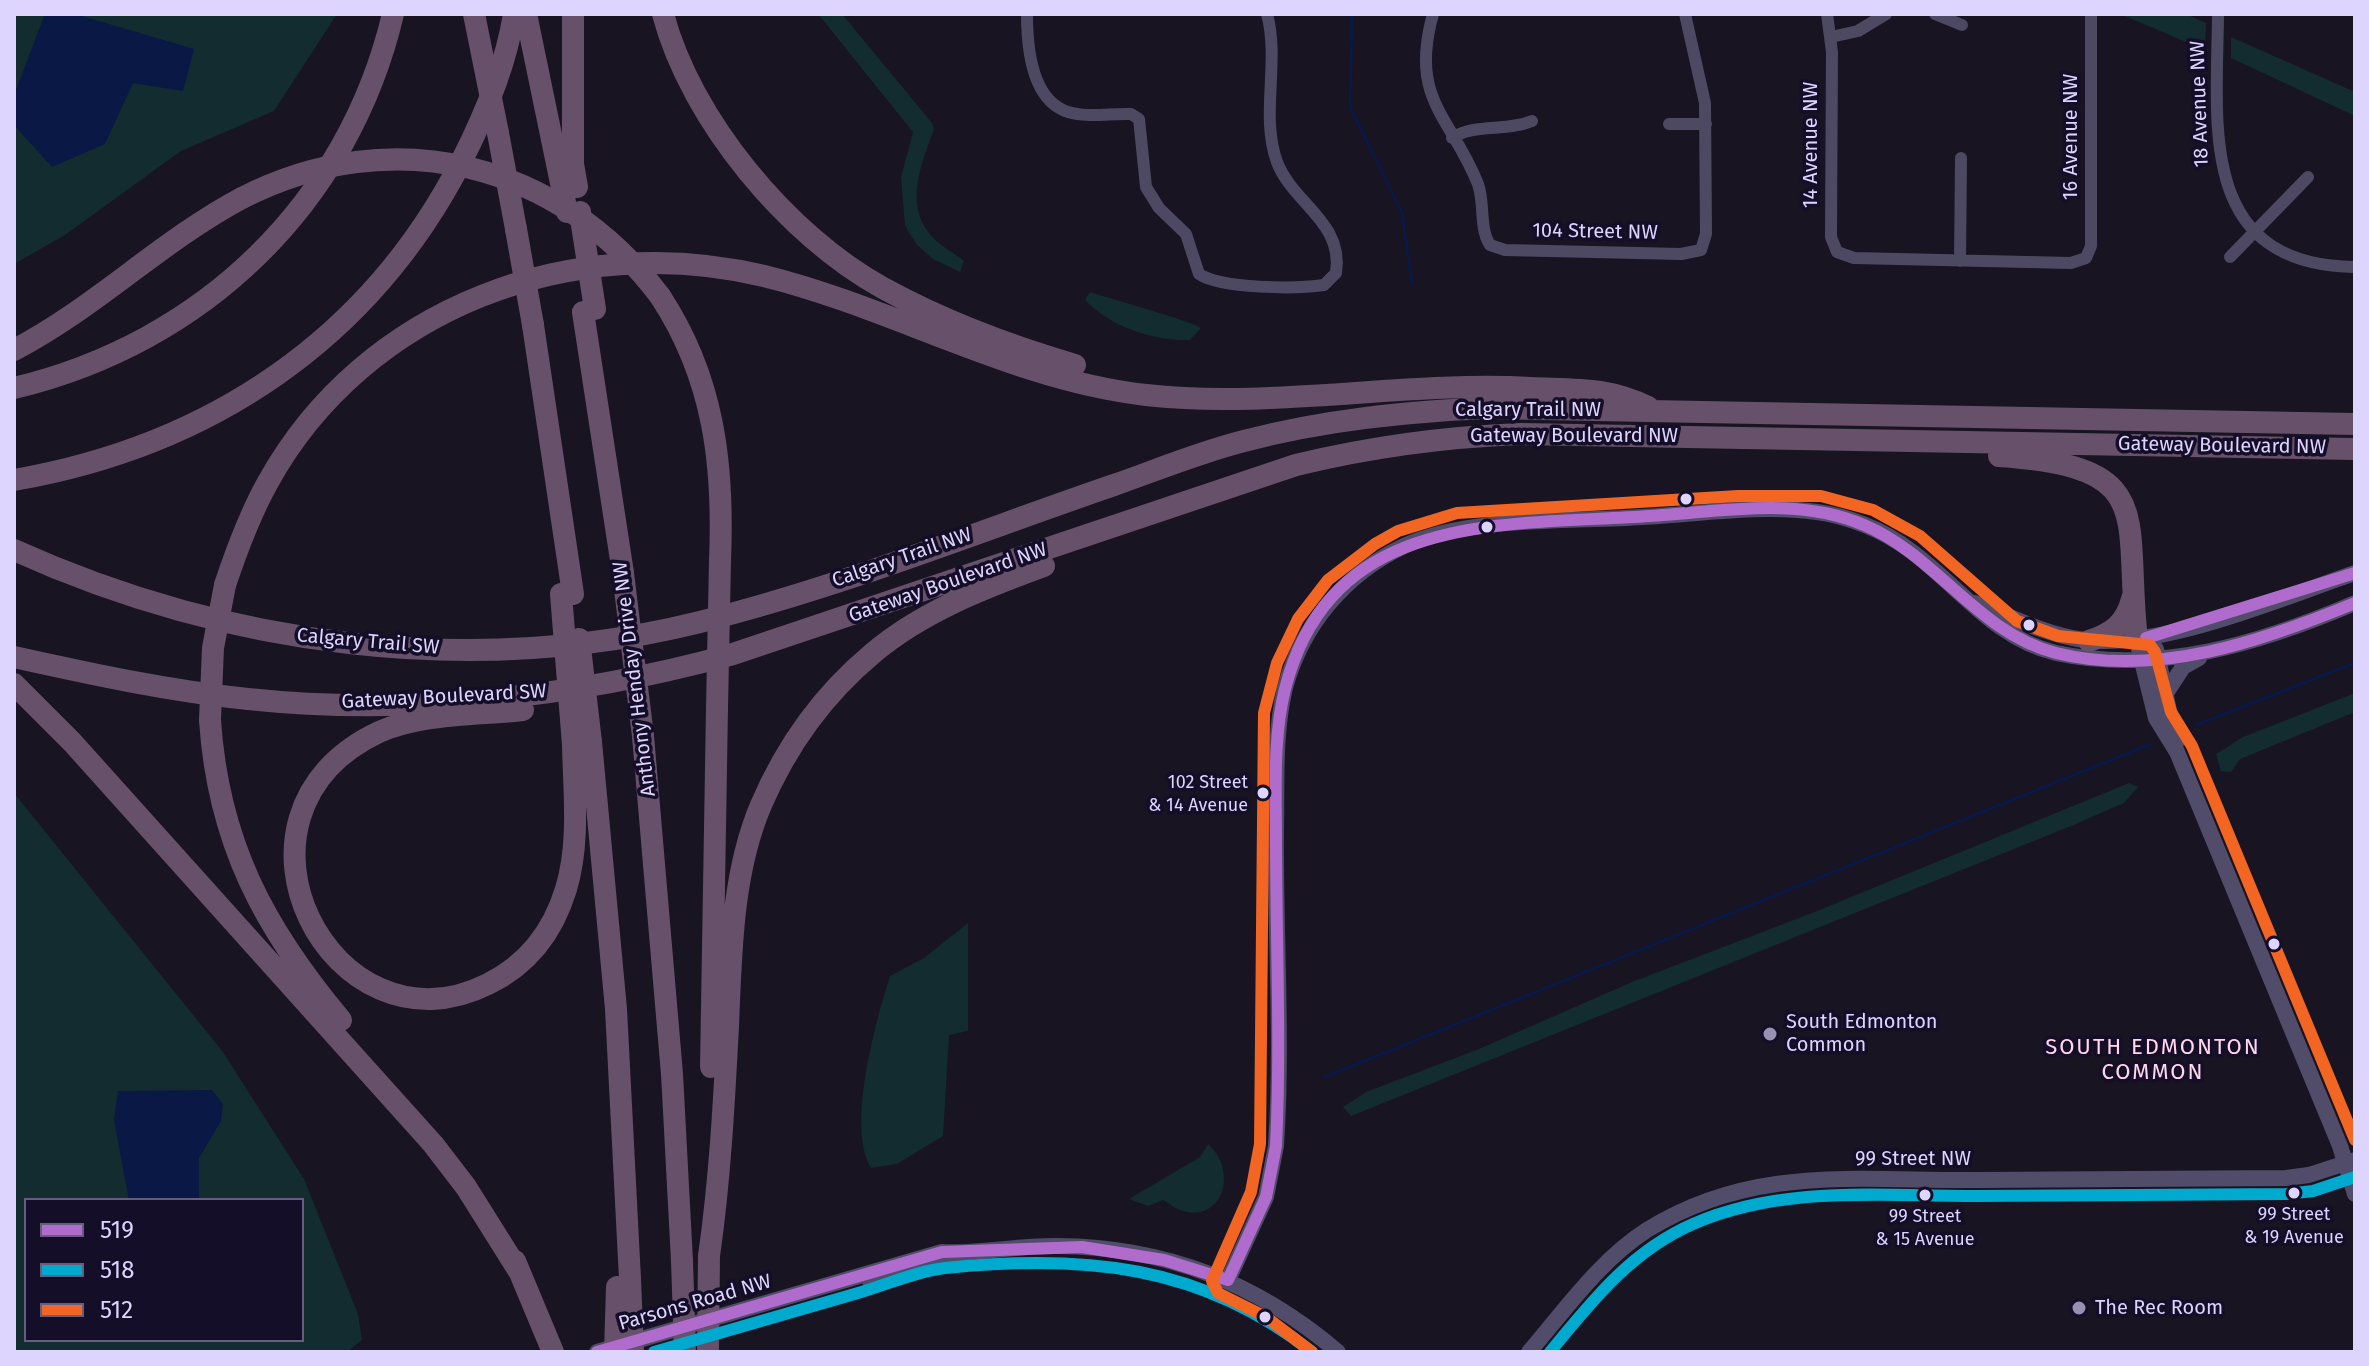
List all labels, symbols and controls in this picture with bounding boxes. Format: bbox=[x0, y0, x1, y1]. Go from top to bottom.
street label: 18 Avenue NW bbox=[2186, 40, 2214, 168]
street label: 16 Avenue NW bbox=[2059, 74, 2083, 200]
street label: 14 Avenue NW bbox=[1799, 82, 1823, 208]
street label: 104 Street NW bbox=[1532, 219, 1658, 245]
street label: Calgary Trail NW bbox=[1455, 398, 1601, 422]
street label: Gateway Boulevard NW bbox=[1470, 424, 1678, 448]
street label: Gateway Boulevard NW bbox=[2118, 432, 2326, 460]
unlabelled marker bbox=[1678, 491, 1694, 507]
unlabelled marker bbox=[1479, 519, 1495, 535]
street label: Calgary Trail NW bbox=[829, 523, 975, 593]
street label: Gateway Boulevard NW bbox=[846, 538, 1050, 628]
street label: Anthony Henday Drive NW bbox=[609, 560, 661, 798]
unlabelled marker bbox=[2021, 617, 2037, 633]
street label: Calgary Trail SW bbox=[296, 624, 440, 660]
street label: Gateway Boulevard SW bbox=[341, 680, 547, 714]
place label: 102 Street & 14 Avenue bbox=[1148, 772, 1248, 814]
marker: 102 Street & 14 Avenue bbox=[1255, 785, 1271, 801]
unlabelled marker bbox=[2266, 936, 2282, 952]
place label: South Edmonton Common bbox=[1786, 1010, 1938, 1057]
marker: South Edmonton Common bbox=[1761, 1025, 1779, 1043]
district label: SOUTH EDMONTON COMMON bbox=[2045, 1035, 2261, 1086]
street label: 99 Street NW bbox=[1855, 1147, 1971, 1171]
marker: 99 Street & 19 Avenue bbox=[2286, 1185, 2302, 1201]
marker: 99 Street & 15 Avenue bbox=[1917, 1187, 1933, 1203]
legend bbox=[24, 1198, 304, 1342]
place label: 99 Street & 19 Avenue bbox=[2244, 1204, 2344, 1246]
place label: 99 Street & 15 Avenue bbox=[1875, 1206, 1975, 1248]
text: 519 bbox=[100, 1216, 134, 1244]
text: 518 bbox=[100, 1256, 134, 1284]
street label: Parsons Road NW bbox=[616, 1270, 774, 1336]
text: 512 bbox=[100, 1296, 133, 1324]
place label: The Rec Room bbox=[2095, 1296, 2223, 1320]
marker: The Rec Room bbox=[2070, 1299, 2088, 1317]
unlabelled marker bbox=[1257, 1309, 1273, 1325]

